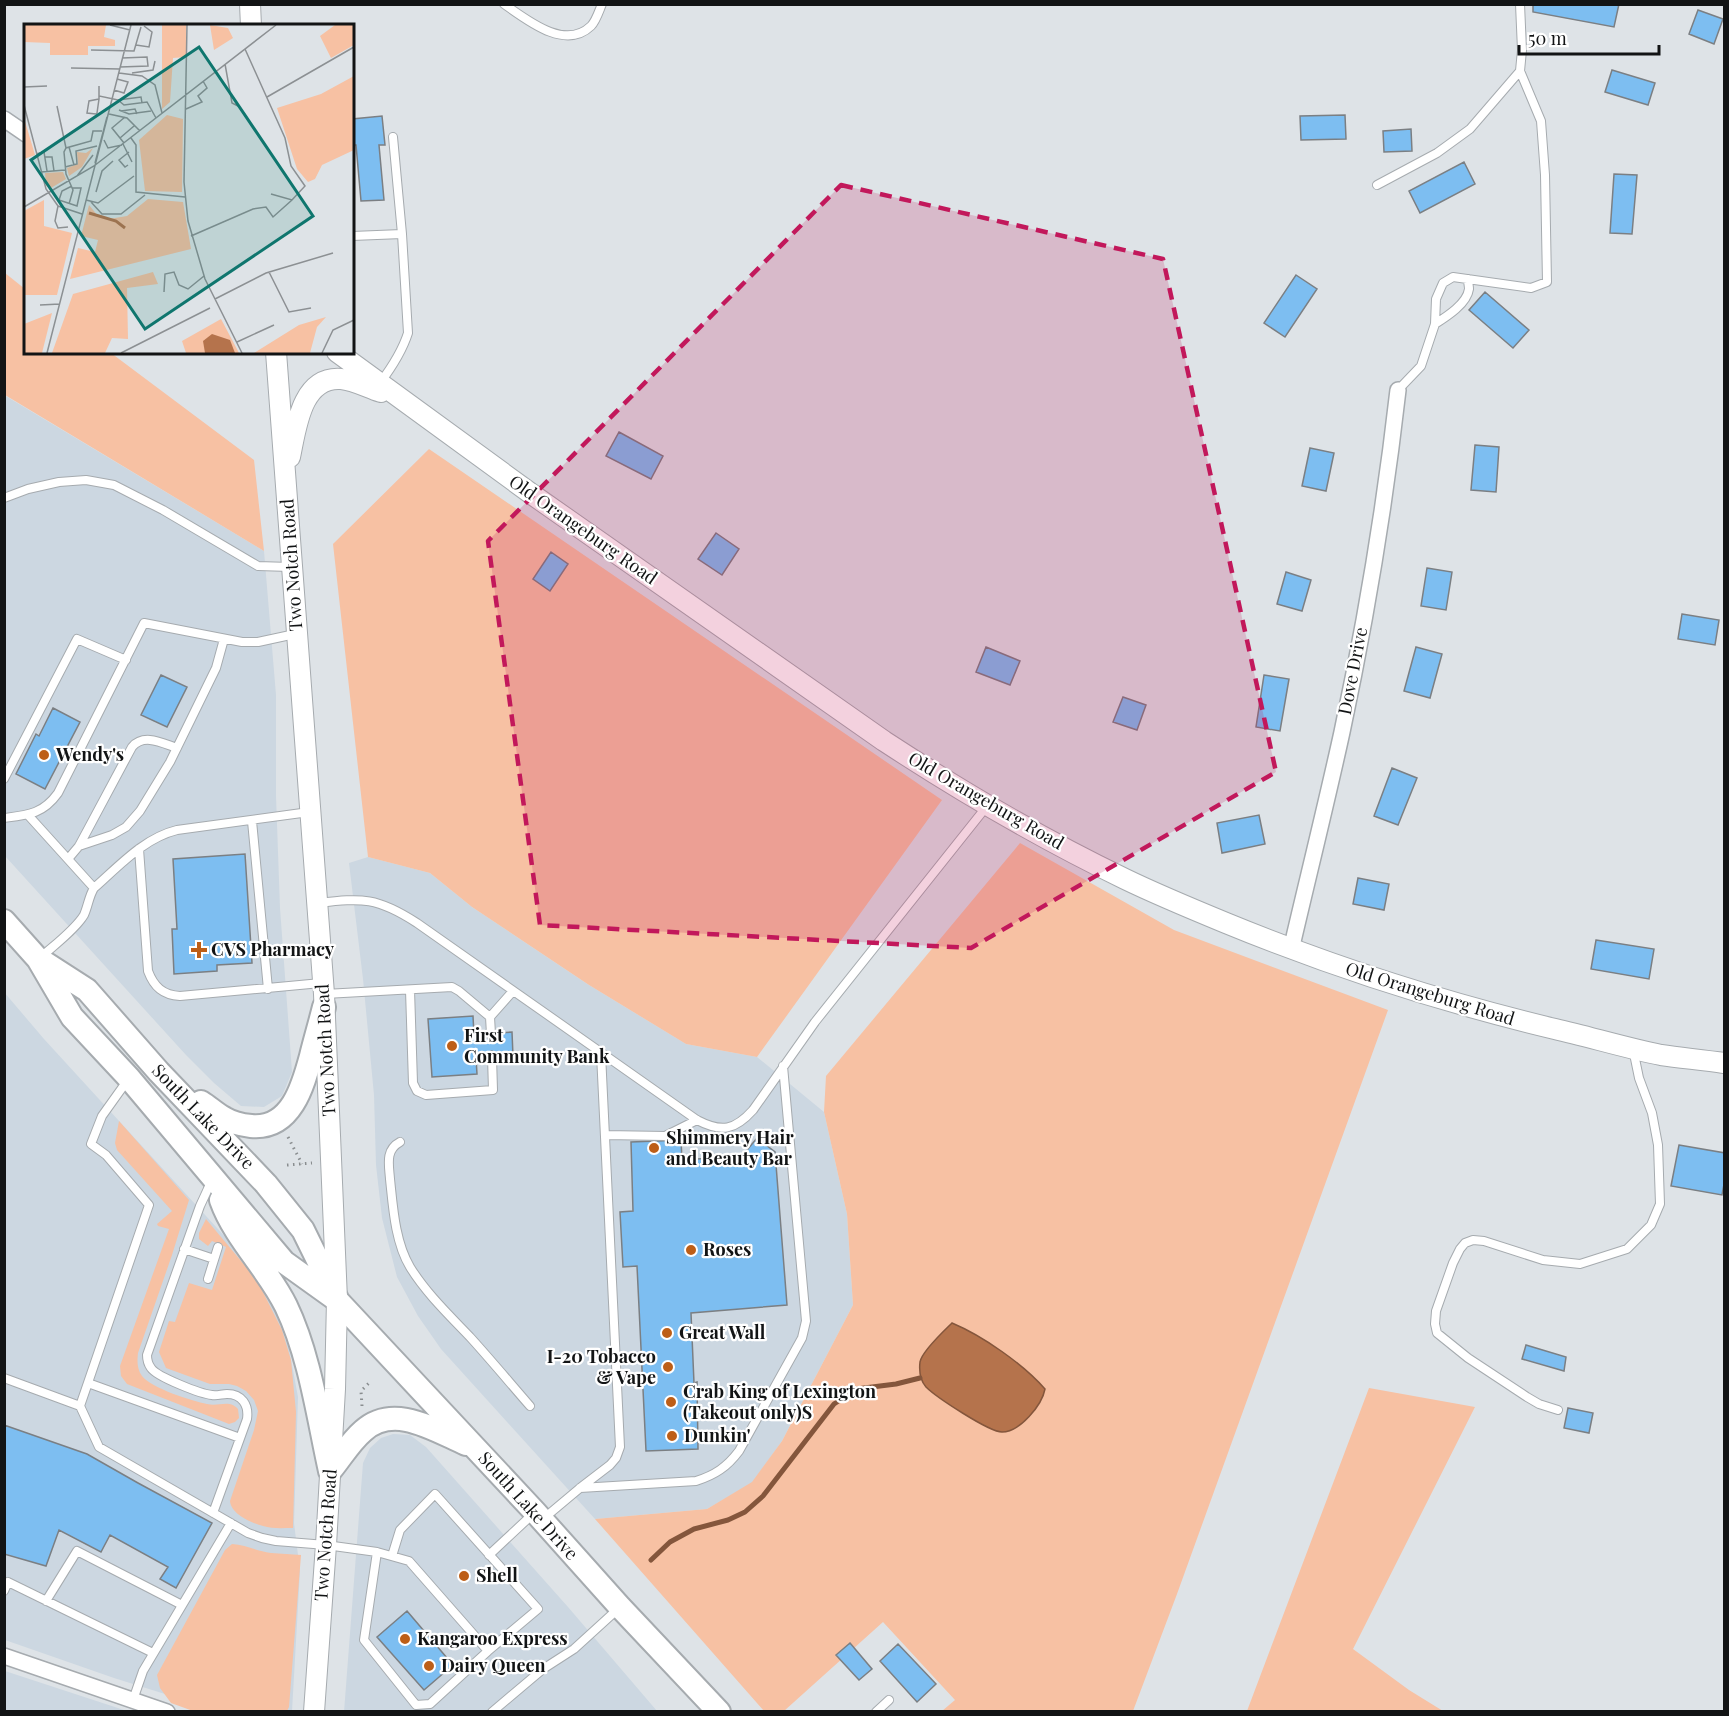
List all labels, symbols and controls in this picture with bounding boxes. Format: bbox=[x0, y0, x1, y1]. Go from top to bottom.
scale bar bbox=[1519, 18, 1658, 56]
inset map bbox=[24, 24, 354, 354]
text: 50 m bbox=[1528, 26, 1567, 50]
street label: Old Orangeburg Road bbox=[505, 469, 663, 590]
street label: Two Notch Road bbox=[274, 498, 308, 632]
street label: Dove Drive bbox=[1332, 625, 1372, 717]
place label: Wendy's bbox=[55, 742, 124, 766]
street label: Old Orangeburg Road bbox=[904, 746, 1069, 855]
marker: Wendy's bbox=[37, 748, 51, 762]
place label: CVS Pharmacy bbox=[211, 937, 335, 961]
marker: CVS Pharmacy bbox=[192, 943, 206, 957]
street label: Old Orangeburg Road bbox=[1343, 956, 1518, 1030]
street label: Two Notch Road bbox=[310, 983, 340, 1117]
place label: First Community Bank bbox=[464, 1023, 610, 1068]
marker: First Community Bank bbox=[445, 1039, 459, 1053]
street label: South Lake Drive bbox=[147, 1058, 260, 1174]
place label: Shimmery Hair and Beauty Bar bbox=[666, 1125, 794, 1170]
marker: Shimmery Hair and Beauty Bar bbox=[647, 1141, 661, 1155]
place label: Roses bbox=[703, 1237, 751, 1261]
marker: Roses bbox=[684, 1243, 698, 1257]
place label: Great Wall bbox=[679, 1320, 766, 1344]
marker: Great Wall bbox=[660, 1326, 674, 1340]
place label: I-20 Tobacco & Vape bbox=[547, 1344, 656, 1389]
marker: I-20 Tobacco & Vape bbox=[661, 1360, 675, 1374]
place label: Crab King of Lexington (Takeout only)S bbox=[683, 1379, 876, 1424]
marker: Crab King of Lexington (Takeout only)S bbox=[664, 1395, 678, 1409]
place label: Dunkin' bbox=[684, 1423, 751, 1447]
marker: Dunkin' bbox=[665, 1429, 679, 1443]
street label: South Lake Drive bbox=[474, 1446, 584, 1565]
street label: Two Notch Road bbox=[308, 1467, 342, 1602]
place label: Shell bbox=[476, 1563, 518, 1587]
marker: Shell bbox=[457, 1569, 471, 1583]
place label: Kangaroo Express bbox=[417, 1626, 568, 1650]
marker: Kangaroo Express bbox=[398, 1632, 412, 1646]
place label: Dairy Queen bbox=[441, 1653, 546, 1677]
marker: Dairy Queen bbox=[422, 1659, 436, 1673]

